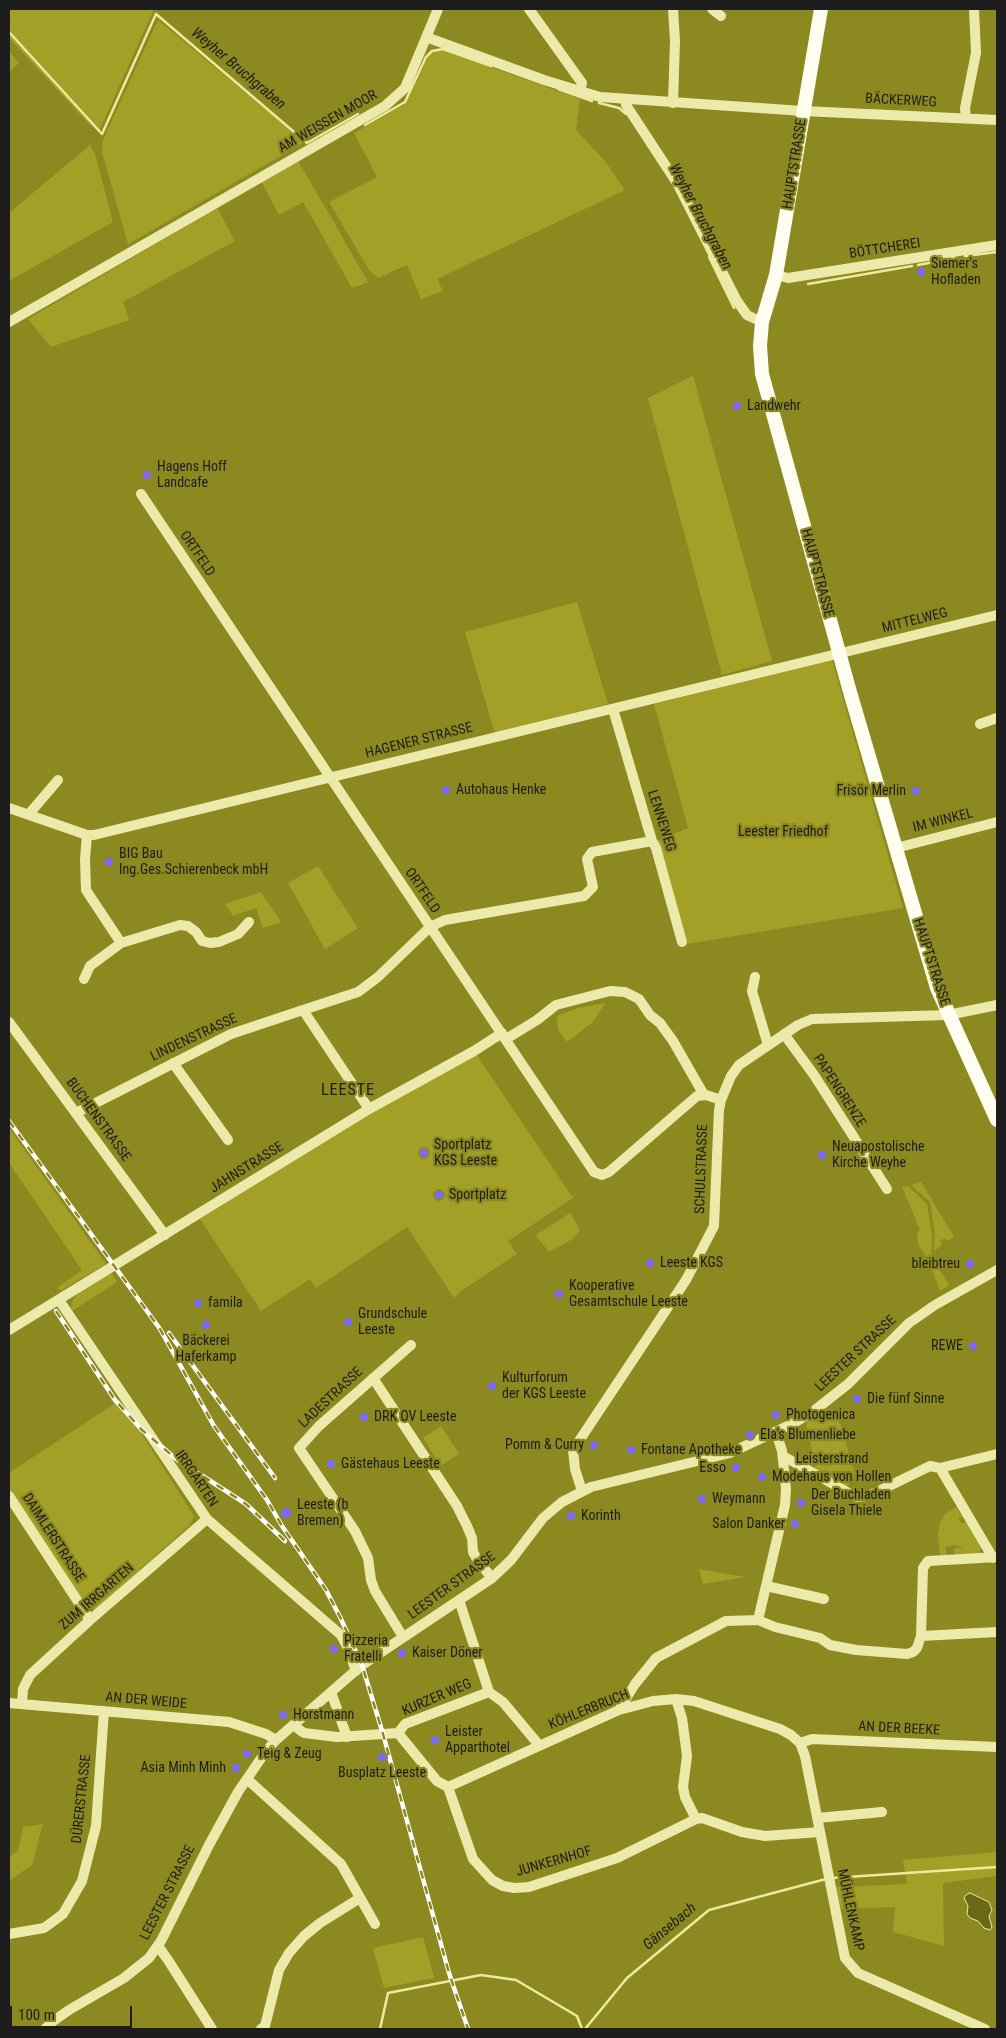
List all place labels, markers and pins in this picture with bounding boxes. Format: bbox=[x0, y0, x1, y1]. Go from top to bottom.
place label: Siemer's Hofladen bbox=[931, 256, 981, 288]
marker: Siemer's Hofladen bbox=[915, 266, 927, 278]
place label: Landwehr bbox=[747, 398, 801, 414]
marker: Landwehr bbox=[731, 400, 743, 412]
place label: Hagens Hoff Landcafe bbox=[157, 459, 227, 492]
marker: Hagens Hoff Landcafe bbox=[141, 469, 153, 481]
place label: Autohaus Henke bbox=[456, 782, 546, 798]
place label: Frisör Merlin bbox=[836, 783, 906, 799]
marker: Autohaus Henke bbox=[440, 784, 452, 796]
marker: Frisör Merlin bbox=[910, 785, 922, 797]
place label: BIG Bau Ing.Ges.Schierenbeck mbH bbox=[119, 846, 268, 879]
marker: BIG Bau Ing.Ges.Schierenbeck mbH bbox=[103, 856, 115, 868]
place label: Sportplatz KGS Leeste bbox=[434, 1137, 497, 1170]
place label: Neuapostolische Kirche Weyhe bbox=[832, 1139, 925, 1172]
marker: Sportplatz KGS Leeste bbox=[418, 1147, 430, 1159]
marker: Neuapostolische Kirche Weyhe bbox=[816, 1149, 828, 1161]
place label: Sportplatz bbox=[449, 1187, 506, 1203]
marker: Sportplatz bbox=[433, 1189, 445, 1201]
place label: Leeste KGS bbox=[660, 1255, 723, 1271]
place label: bleibtreu bbox=[912, 1256, 960, 1272]
marker: Leeste KGS bbox=[644, 1257, 656, 1269]
marker: bleibtreu bbox=[964, 1258, 976, 1270]
place label: Kooperative Gesamtschule Leeste bbox=[569, 1278, 688, 1310]
marker: Kooperative Gesamtschule Leeste bbox=[553, 1288, 565, 1300]
place label: famila bbox=[208, 1295, 243, 1311]
marker: famila bbox=[192, 1297, 204, 1309]
place label: Grundschule Leeste bbox=[358, 1306, 427, 1338]
marker: Grundschule Leeste bbox=[342, 1316, 354, 1328]
marker: Bäckerei Haferkamp bbox=[200, 1319, 212, 1331]
place label: Bäckerei Haferkamp bbox=[176, 1333, 236, 1365]
place label: REWE bbox=[931, 1338, 963, 1354]
marker: REWE bbox=[967, 1340, 979, 1352]
place label: Kulturforum der KGS Leeste bbox=[502, 1370, 586, 1402]
marker: Kulturforum der KGS Leeste bbox=[486, 1380, 498, 1392]
place label: Die fünf Sinne bbox=[867, 1391, 944, 1407]
marker: Die fünf Sinne bbox=[851, 1393, 863, 1405]
place label: Photogenica bbox=[786, 1407, 855, 1423]
place label: DRK OV Leeste bbox=[374, 1409, 456, 1425]
marker: Photogenica bbox=[770, 1409, 782, 1421]
marker: DRK OV Leeste bbox=[358, 1411, 370, 1423]
place label: Ela's Blumenliebe bbox=[760, 1427, 856, 1443]
marker: Ela's Blumenliebe bbox=[744, 1429, 756, 1441]
place label: Pomm & Curry bbox=[505, 1437, 584, 1453]
marker: Pomm & Curry bbox=[588, 1439, 600, 1451]
place label: Fontane Apotheke bbox=[641, 1442, 741, 1458]
marker: Fontane Apotheke bbox=[625, 1444, 637, 1456]
place label: Gästehaus Leeste bbox=[341, 1456, 440, 1472]
marker: Gästehaus Leeste bbox=[325, 1458, 337, 1470]
place label: Esso bbox=[699, 1460, 726, 1476]
marker: Esso bbox=[730, 1462, 742, 1474]
place label: Modehaus von Hollen bbox=[772, 1469, 891, 1485]
marker: Modehaus von Hollen bbox=[756, 1471, 768, 1483]
place label: Der Buchladen Gisela Thiele bbox=[811, 1487, 891, 1520]
place label: Weymann bbox=[712, 1491, 766, 1507]
marker: Weymann bbox=[696, 1493, 708, 1505]
place label: Leeste (b Bremen) bbox=[297, 1497, 348, 1530]
marker: Der Buchladen Gisela Thiele bbox=[795, 1497, 807, 1509]
marker: Leeste (b Bremen) bbox=[279, 1506, 293, 1520]
place label: Korinth bbox=[581, 1508, 621, 1524]
marker: Korinth bbox=[565, 1510, 577, 1522]
place label: Salon Danker bbox=[712, 1516, 785, 1532]
marker: Salon Danker bbox=[789, 1518, 801, 1530]
place label: Pizzeria Fratelli bbox=[344, 1633, 388, 1665]
marker: Pizzeria Fratelli bbox=[328, 1643, 340, 1655]
place label: Kaiser Döner bbox=[412, 1645, 483, 1661]
marker: Kaiser Döner bbox=[396, 1647, 408, 1659]
place label: Horstmann bbox=[293, 1707, 354, 1723]
marker: Horstmann bbox=[277, 1709, 289, 1721]
place label: Leister Apparthotel bbox=[445, 1724, 510, 1756]
marker: Leister Apparthotel bbox=[429, 1734, 441, 1746]
place label: Teig & Zeug bbox=[257, 1746, 322, 1762]
marker: Teig & Zeug bbox=[241, 1748, 253, 1760]
marker: Busplatz Leeste bbox=[376, 1751, 388, 1763]
place label: Asia Minh Minh bbox=[141, 1760, 226, 1776]
marker: Asia Minh Minh bbox=[230, 1762, 242, 1774]
place label: Busplatz Leeste bbox=[338, 1765, 426, 1781]

